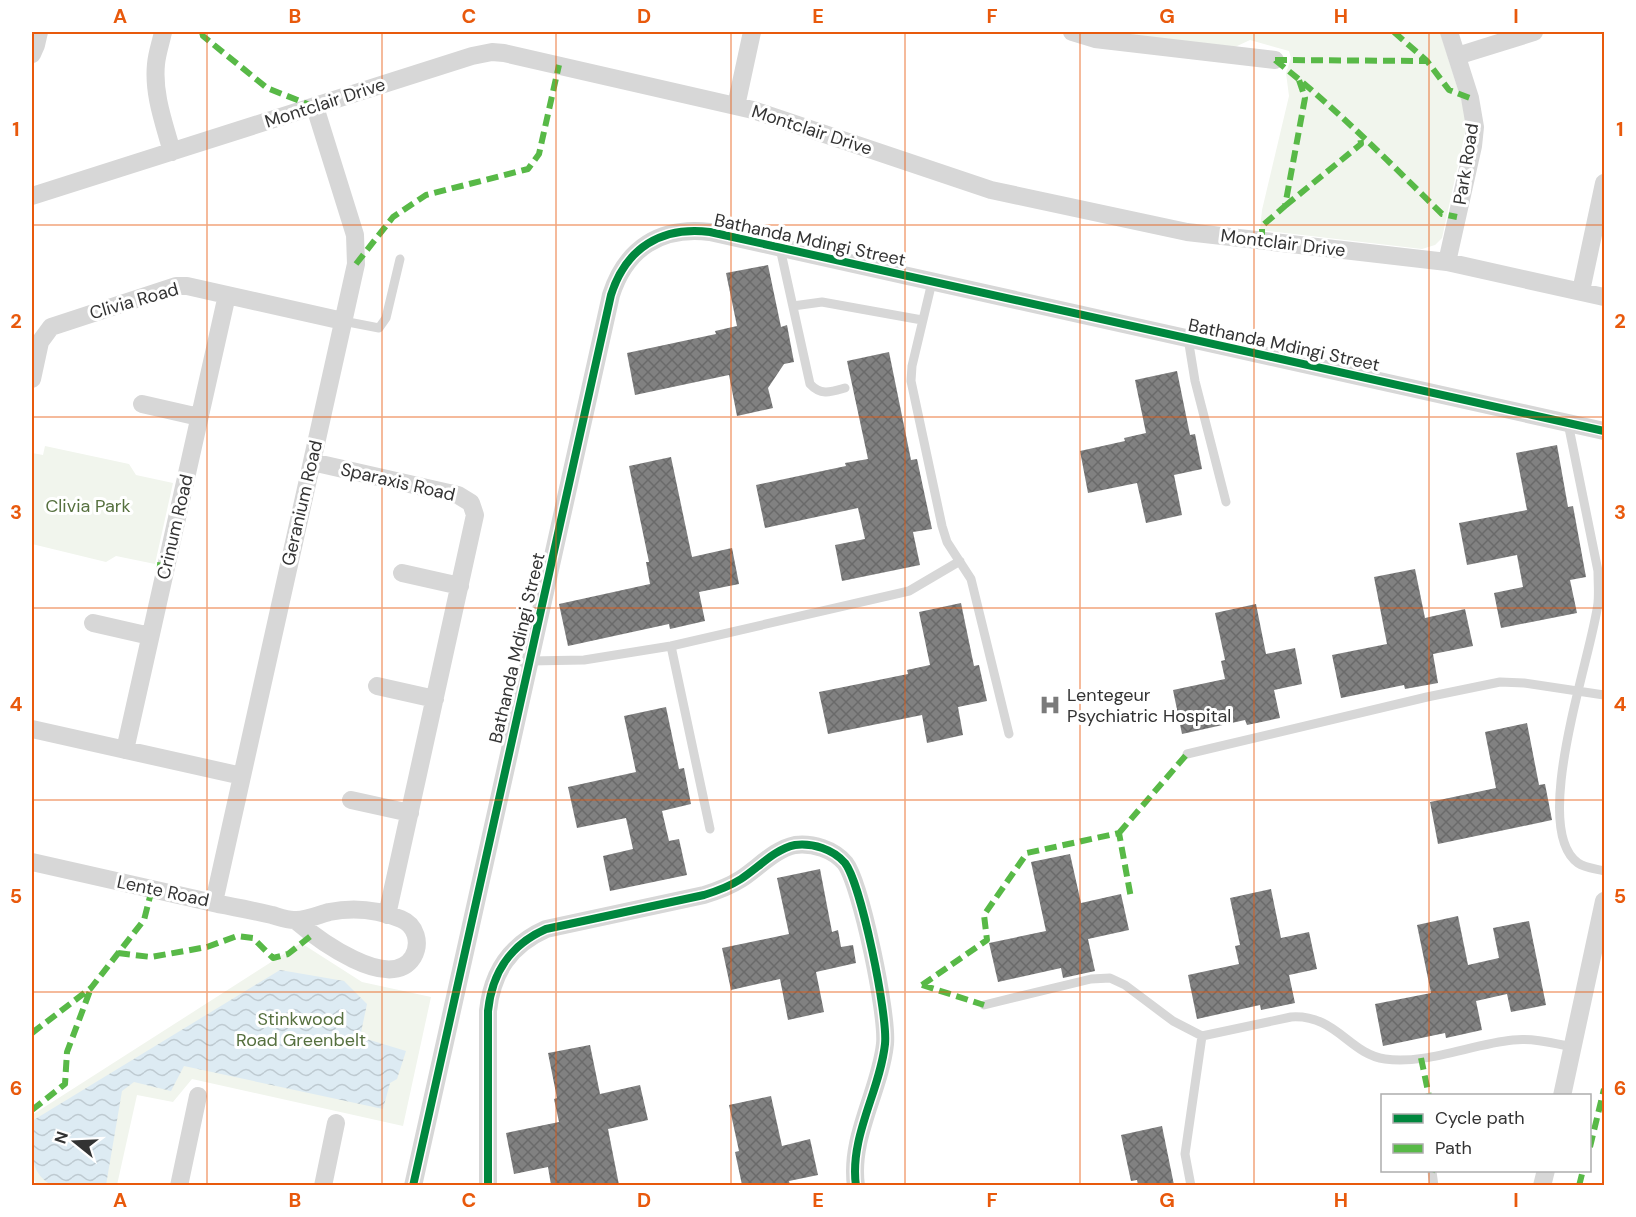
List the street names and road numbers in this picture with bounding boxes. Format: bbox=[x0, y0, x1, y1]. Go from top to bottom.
street label: Montclair Drive bbox=[262, 72, 388, 134]
street label: Montclair Drive bbox=[749, 99, 875, 161]
street label: Park Road bbox=[1448, 122, 1484, 206]
street label: Bathanda Mdingi Street bbox=[712, 208, 908, 272]
street label: Montclair Drive bbox=[1219, 223, 1347, 263]
street label: Clivia Road bbox=[87, 277, 181, 325]
street label: Bathanda Mdingi Street bbox=[1186, 313, 1382, 377]
street label: Geranium Road bbox=[276, 438, 328, 568]
street label: Sparaxis Road bbox=[338, 457, 458, 507]
street label: Crinum Road bbox=[151, 472, 199, 582]
street label: Bathanda Mdingi Street bbox=[483, 550, 551, 746]
street label: Lente Road bbox=[115, 870, 211, 912]

